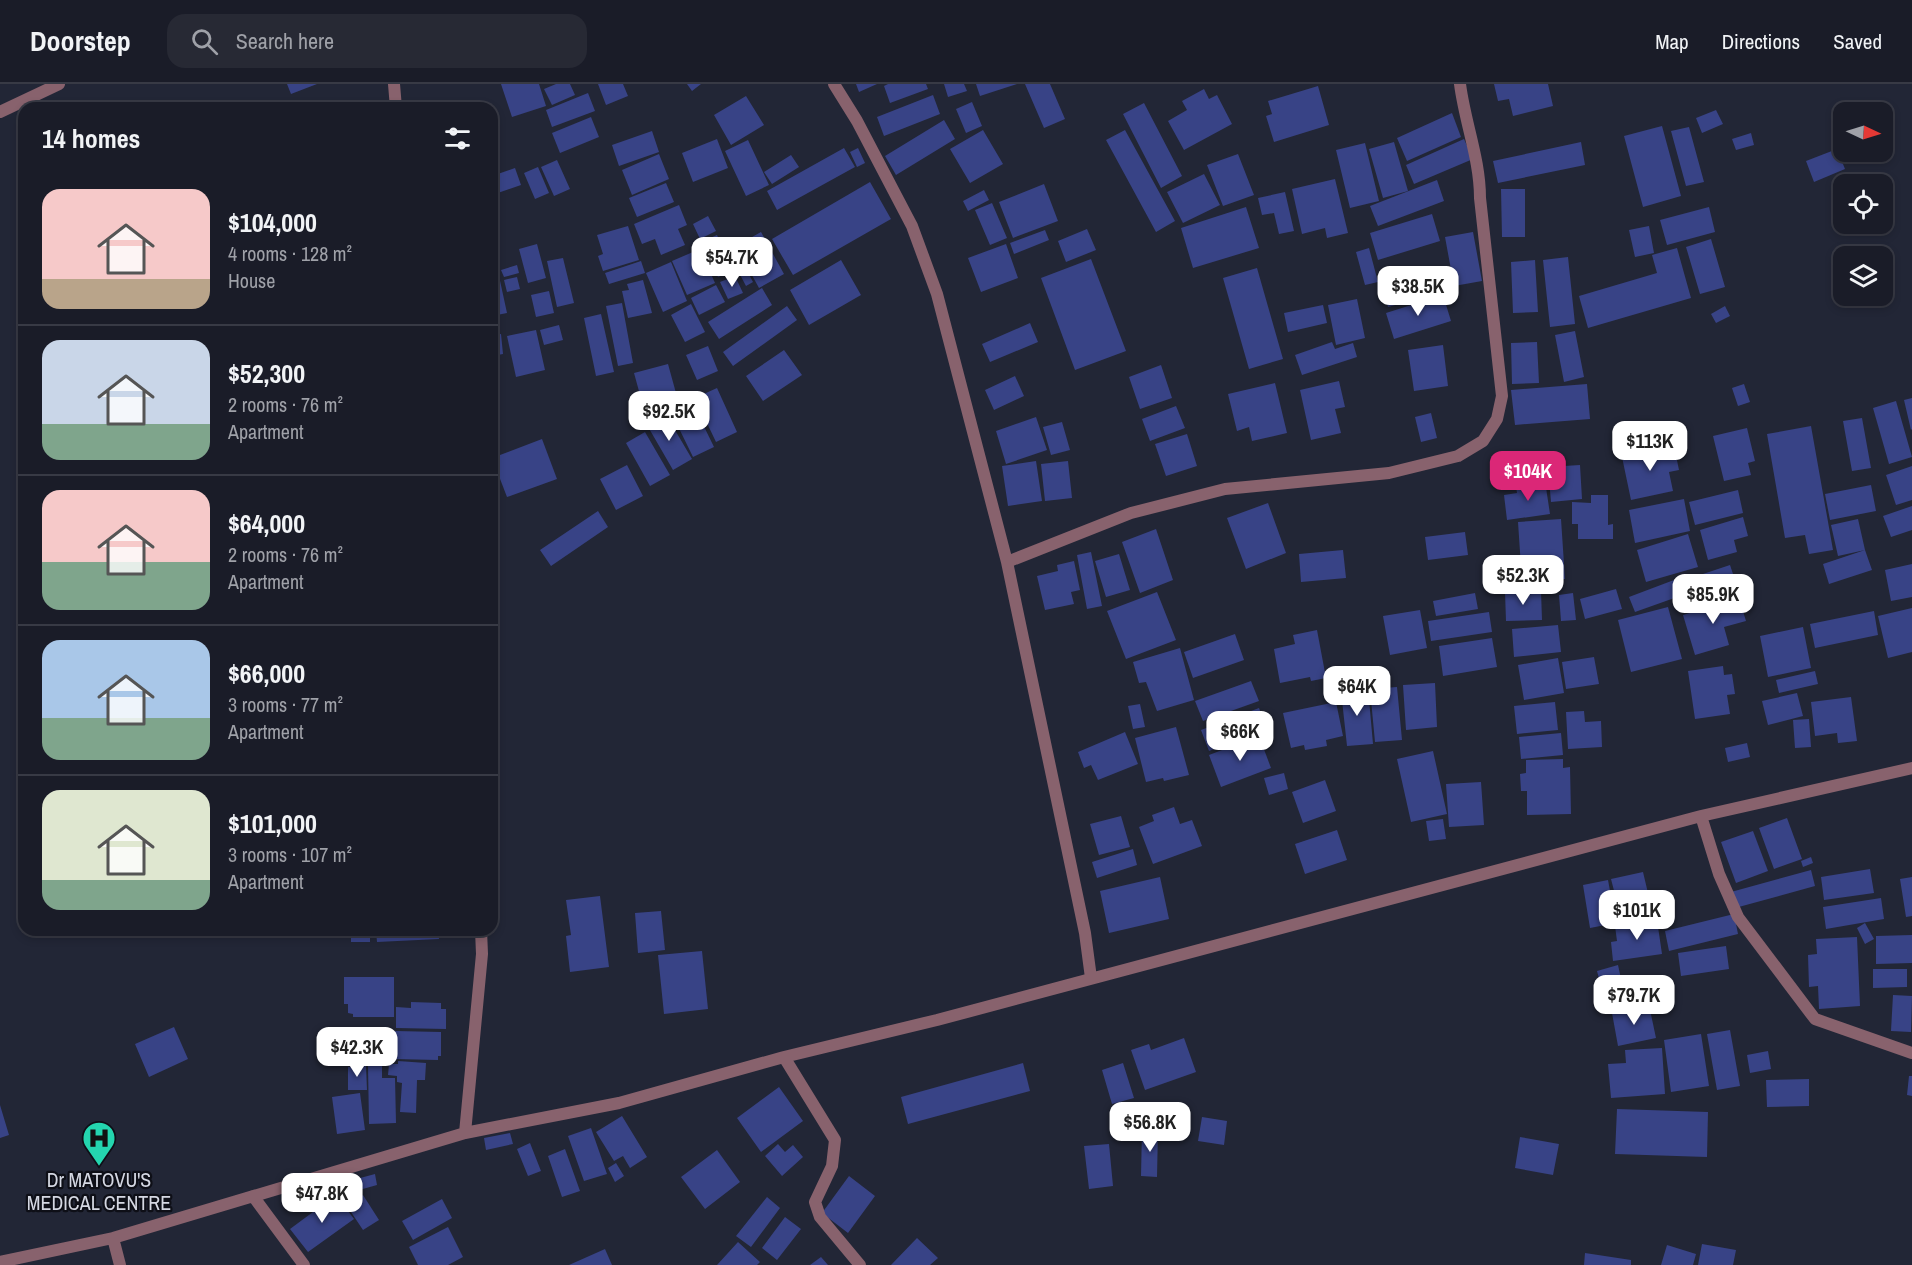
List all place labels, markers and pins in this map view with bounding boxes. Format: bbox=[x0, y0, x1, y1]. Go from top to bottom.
pin: $54.7K bbox=[683, 237, 781, 288]
pin: $38.5K bbox=[1369, 266, 1467, 317]
pin: $92.5K bbox=[620, 391, 718, 442]
pin: $113K bbox=[1608, 421, 1692, 472]
pin: $104K bbox=[1486, 451, 1570, 502]
pin: $52.3K bbox=[1474, 555, 1572, 606]
pin: $85.9K bbox=[1664, 574, 1762, 625]
pin: $64K bbox=[1321, 666, 1393, 717]
pin: $66K bbox=[1204, 711, 1276, 762]
pin: $101K bbox=[1595, 890, 1679, 941]
pin: $79.7K bbox=[1585, 975, 1683, 1026]
pin: $42.3K bbox=[308, 1027, 406, 1078]
pin: $56.8K bbox=[1101, 1102, 1199, 1153]
hospital icon: Dr MATOVU'S MEDICAL CENTRE bbox=[81, 1120, 117, 1167]
place label: Dr MATOVU'S MEDICAL CENTRE bbox=[27, 1166, 171, 1216]
pin: $47.8K bbox=[273, 1173, 371, 1224]

